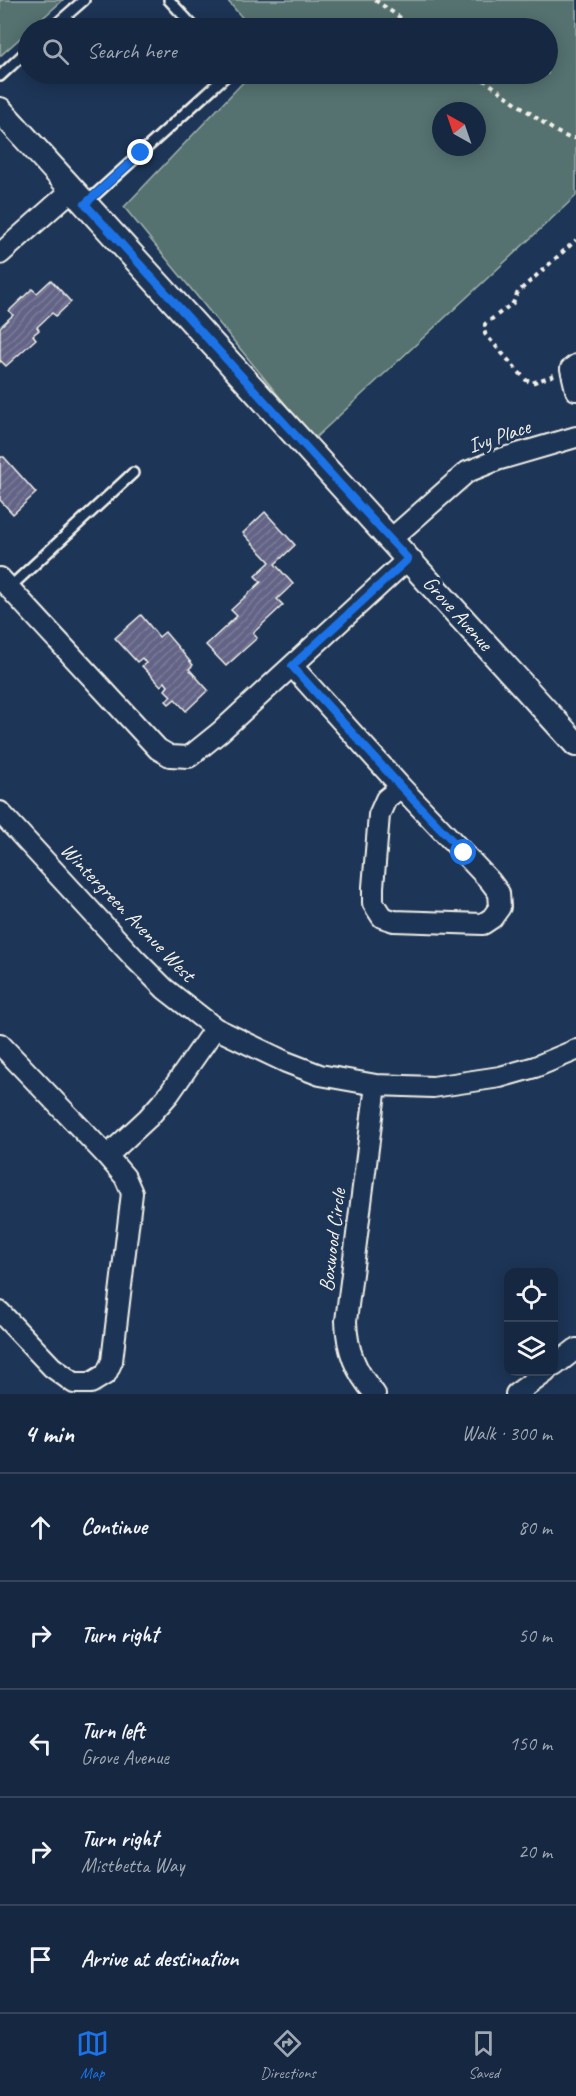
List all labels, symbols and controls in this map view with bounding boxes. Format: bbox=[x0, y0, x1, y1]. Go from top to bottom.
search box bbox=[18, 18, 558, 84]
icon: search bbox=[39, 35, 72, 68]
text: Search here bbox=[87, 37, 177, 65]
north arrow bbox=[432, 102, 486, 156]
route end bbox=[127, 139, 153, 165]
street label: Ivy Place bbox=[465, 413, 535, 459]
street label: Grove Avenue bbox=[417, 570, 499, 657]
street label: Wintergreen Avenue West bbox=[55, 837, 202, 988]
route start bbox=[450, 839, 476, 865]
street label: Boxwood Circle bbox=[313, 1186, 351, 1293]
map controls bbox=[504, 1268, 558, 1376]
button: locate bbox=[504, 1268, 558, 1322]
button: layers bbox=[504, 1322, 558, 1376]
text: 4 min bbox=[24, 1417, 74, 1450]
text: Walk · 300 m bbox=[462, 1421, 552, 1446]
icon: ahead bbox=[24, 1511, 57, 1544]
text: Continue bbox=[81, 1513, 147, 1541]
text: 80 m bbox=[518, 1515, 552, 1540]
icon: right bbox=[24, 1619, 57, 1652]
text: Turn right bbox=[81, 1621, 158, 1649]
text: 50 m bbox=[518, 1623, 552, 1648]
text: Turn left bbox=[81, 1717, 145, 1745]
icon: left bbox=[24, 1727, 57, 1760]
text: 150 m bbox=[509, 1731, 552, 1756]
text: Grove Avenue bbox=[81, 1745, 169, 1770]
text: Turn right bbox=[81, 1825, 158, 1853]
icon: right bbox=[24, 1835, 57, 1868]
text: 20 m bbox=[518, 1839, 552, 1864]
text: Mistbetta Way bbox=[81, 1853, 184, 1878]
icon: arrive bbox=[24, 1943, 57, 1976]
text: Arrive at destination bbox=[81, 1945, 238, 1973]
tab: Map bbox=[76, 2027, 109, 2083]
tab: Directions bbox=[260, 2027, 316, 2083]
tab: Saved bbox=[467, 2027, 500, 2083]

